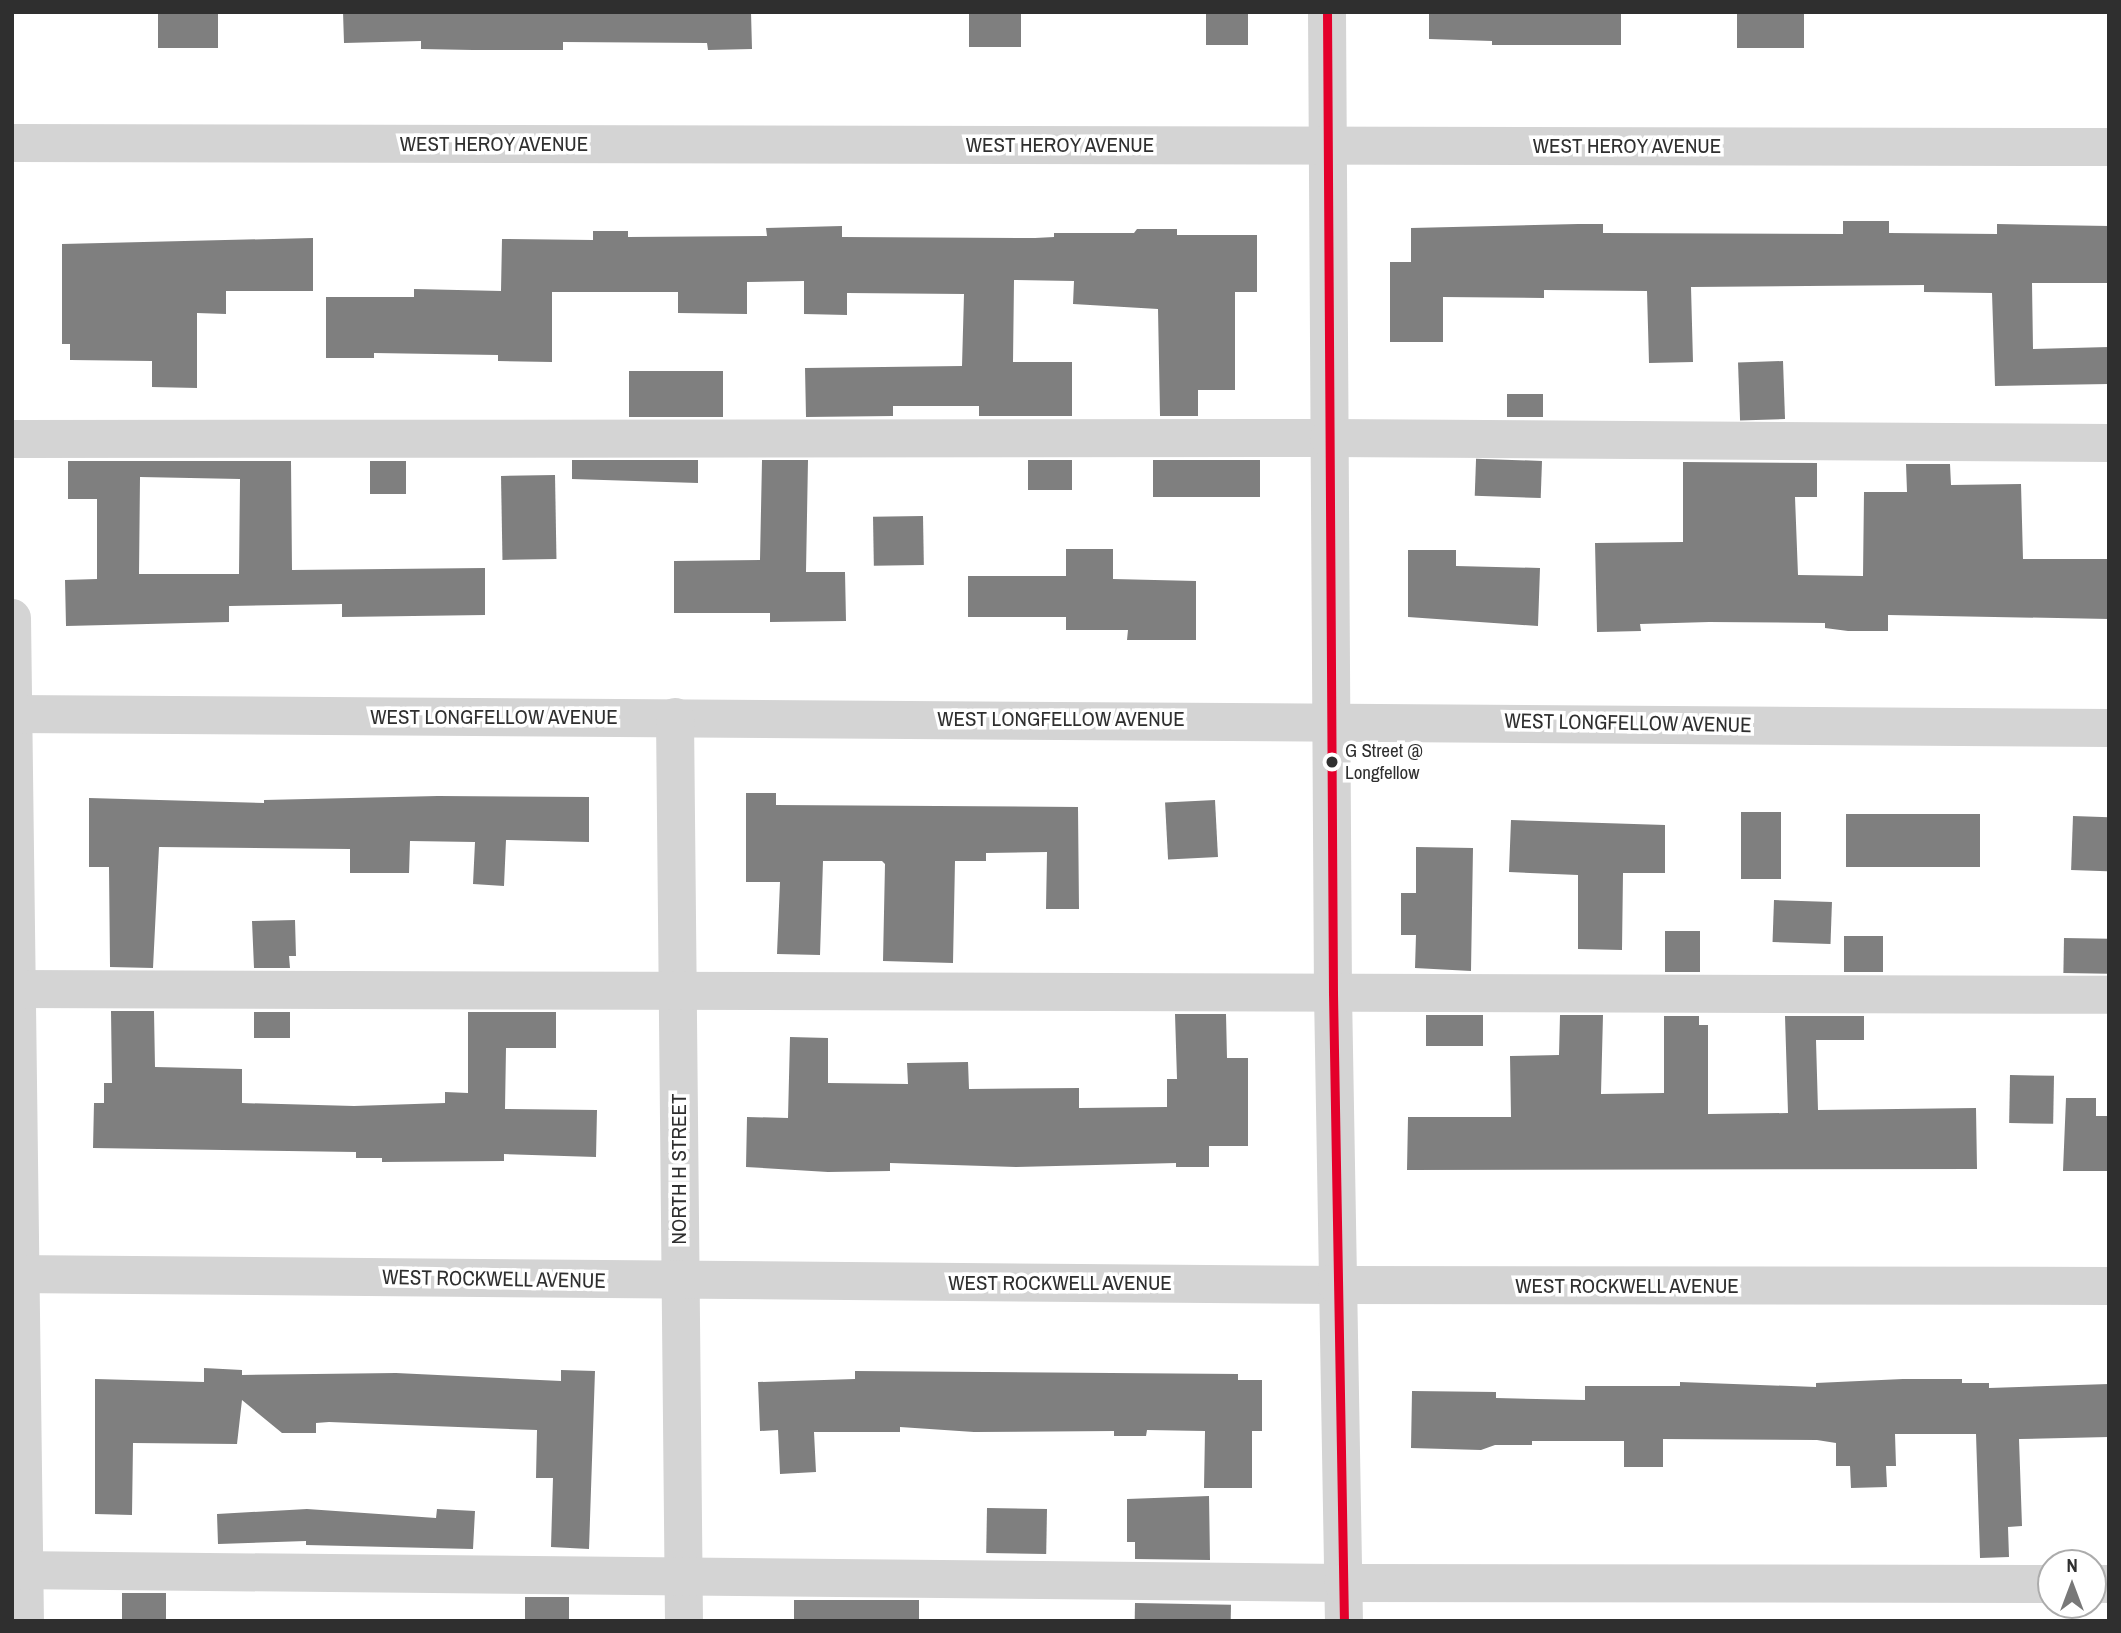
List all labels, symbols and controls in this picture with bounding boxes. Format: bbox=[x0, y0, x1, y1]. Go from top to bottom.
street label: WEST HEROY AVENUE bbox=[399, 131, 589, 157]
street label: WEST HEROY AVENUE bbox=[965, 132, 1155, 158]
street label: WEST HEROY AVENUE bbox=[1532, 133, 1722, 159]
street label: WEST LONGFELLOW AVENUE bbox=[370, 704, 618, 730]
street label: WEST LONGFELLOW AVENUE bbox=[937, 706, 1185, 732]
street label: WEST LONGFELLOW AVENUE bbox=[1504, 708, 1752, 738]
place label: G Street @ Longfellow bbox=[1345, 740, 1423, 784]
marker: G Street @ Longfellow bbox=[1325, 755, 1339, 769]
street label: NORTH H STREET bbox=[666, 1094, 692, 1244]
street label: WEST ROCKWELL AVENUE bbox=[381, 1264, 607, 1294]
street label: WEST ROCKWELL AVENUE bbox=[947, 1270, 1173, 1296]
street label: WEST ROCKWELL AVENUE bbox=[1514, 1273, 1740, 1299]
north arrow bbox=[2037, 1549, 2107, 1619]
text: N bbox=[2066, 1552, 2078, 1578]

